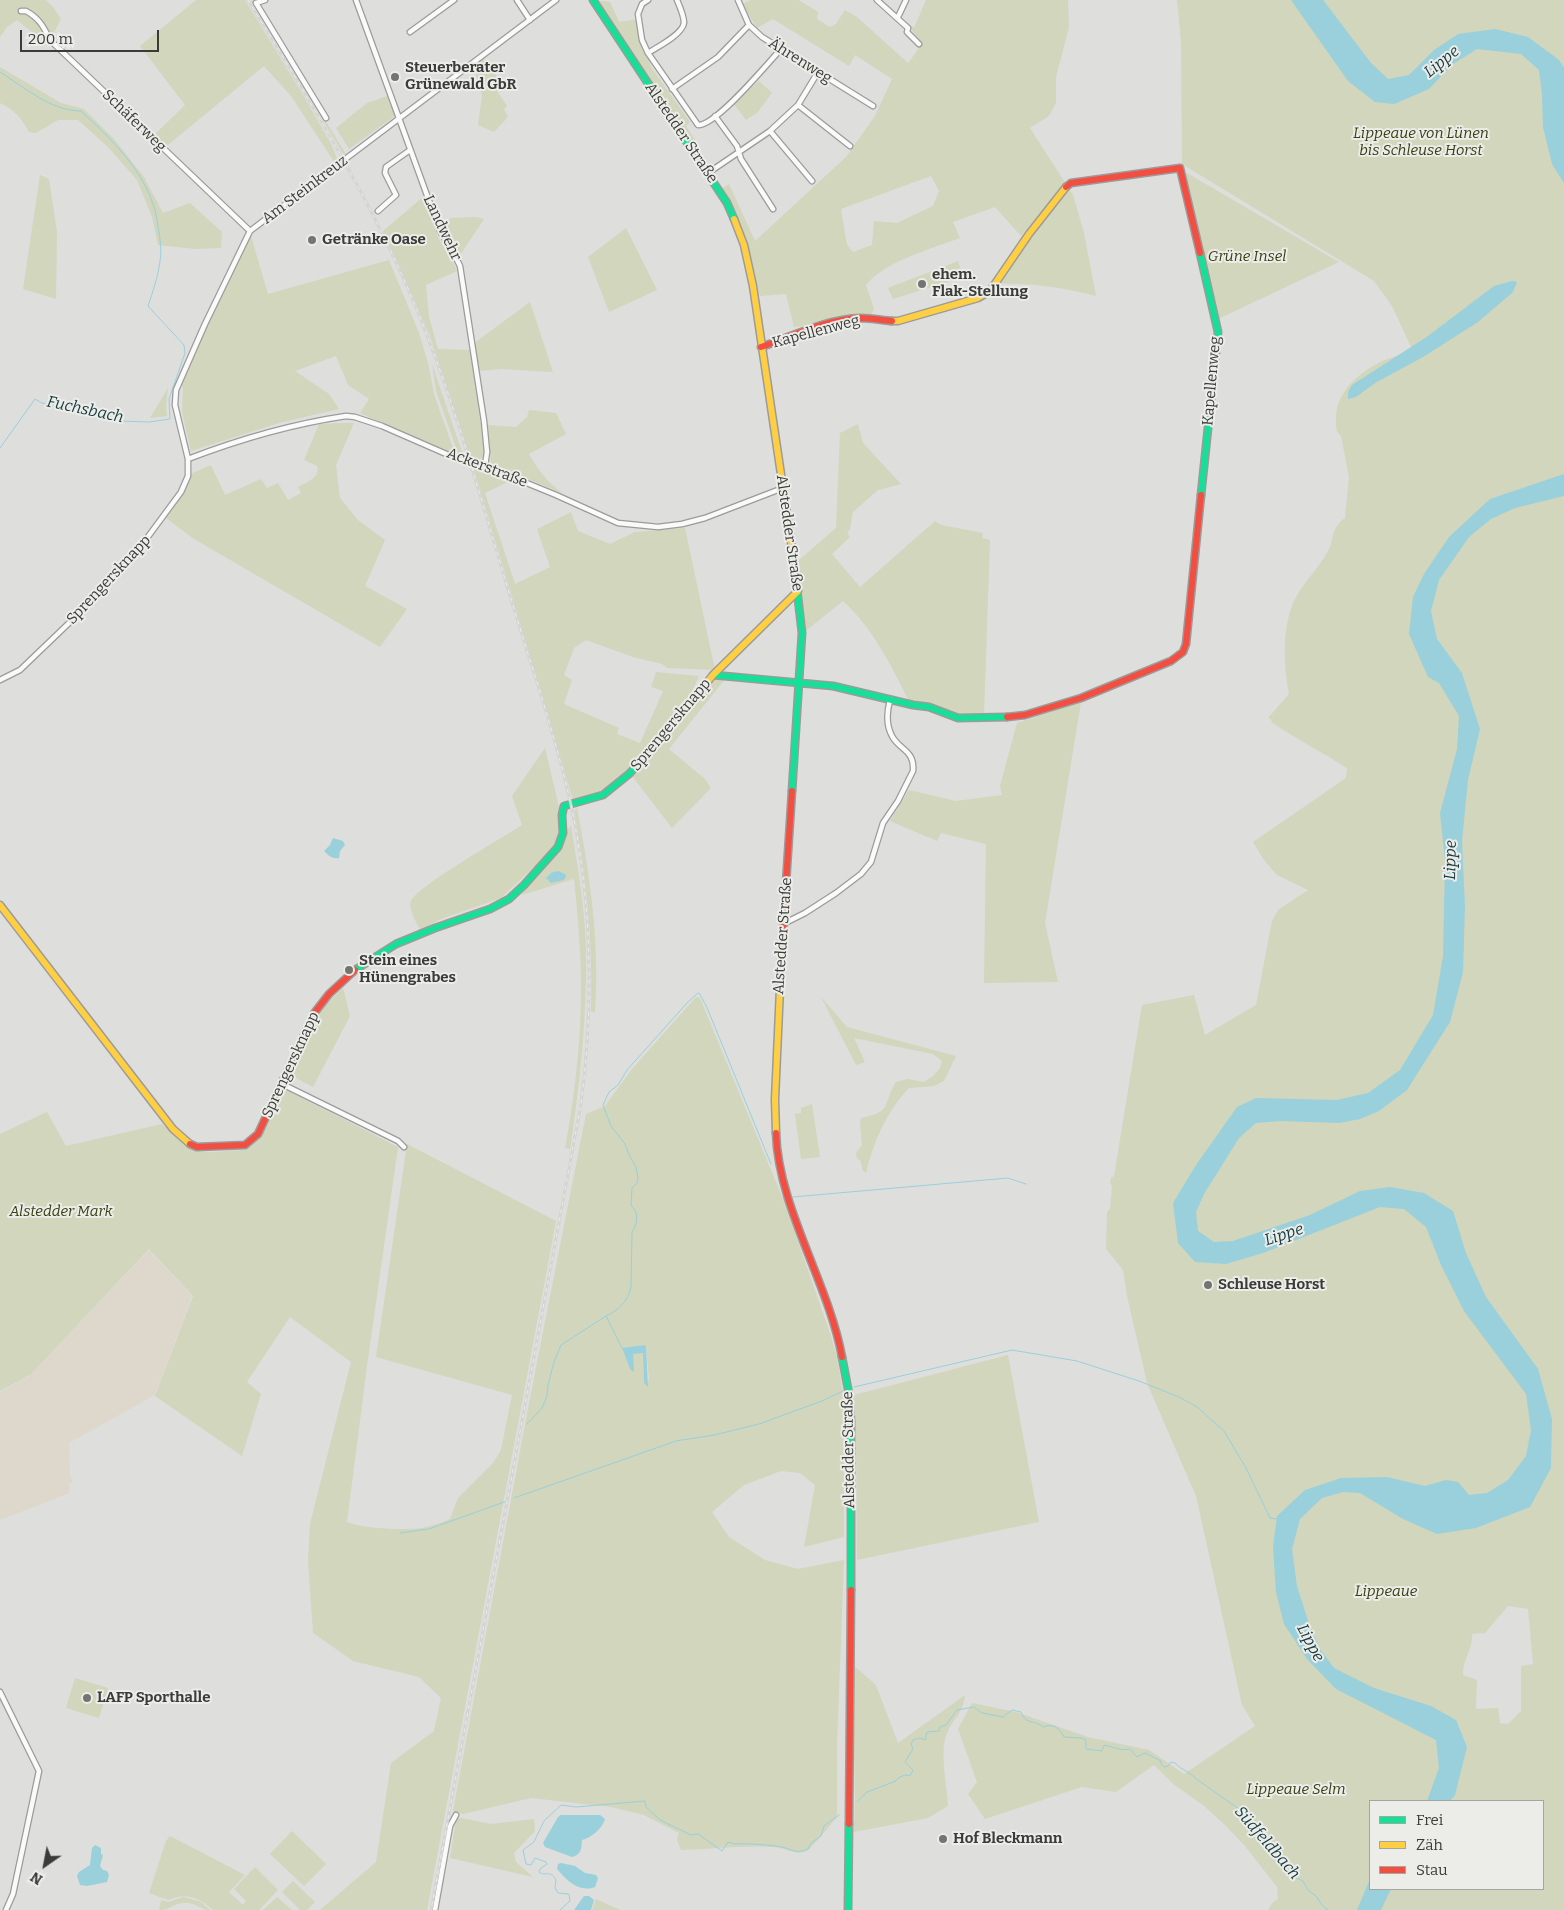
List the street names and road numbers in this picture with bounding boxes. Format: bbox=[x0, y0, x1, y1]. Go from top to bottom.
street label: Ährenweg bbox=[765, 34, 835, 88]
street label: Alstedder Straße bbox=[641, 79, 721, 187]
street label: Schäferweg bbox=[98, 86, 170, 156]
street label: Am Steinkreuz bbox=[258, 152, 352, 228]
street label: Landwehr bbox=[419, 192, 465, 264]
street label: Kapellenweg bbox=[770, 312, 862, 352]
street label: Kapellenweg bbox=[1199, 336, 1225, 426]
street label: Ackerstraße bbox=[444, 444, 530, 492]
street label: Alstedder Straße bbox=[772, 474, 806, 592]
street label: Sprengersknapp bbox=[63, 532, 155, 628]
street label: Sprengersknapp bbox=[627, 675, 715, 775]
street label: Alstedder Straße bbox=[770, 877, 796, 995]
street label: Sprengersknapp bbox=[258, 1009, 324, 1121]
street label: Alstedder Straße bbox=[839, 1391, 859, 1509]

